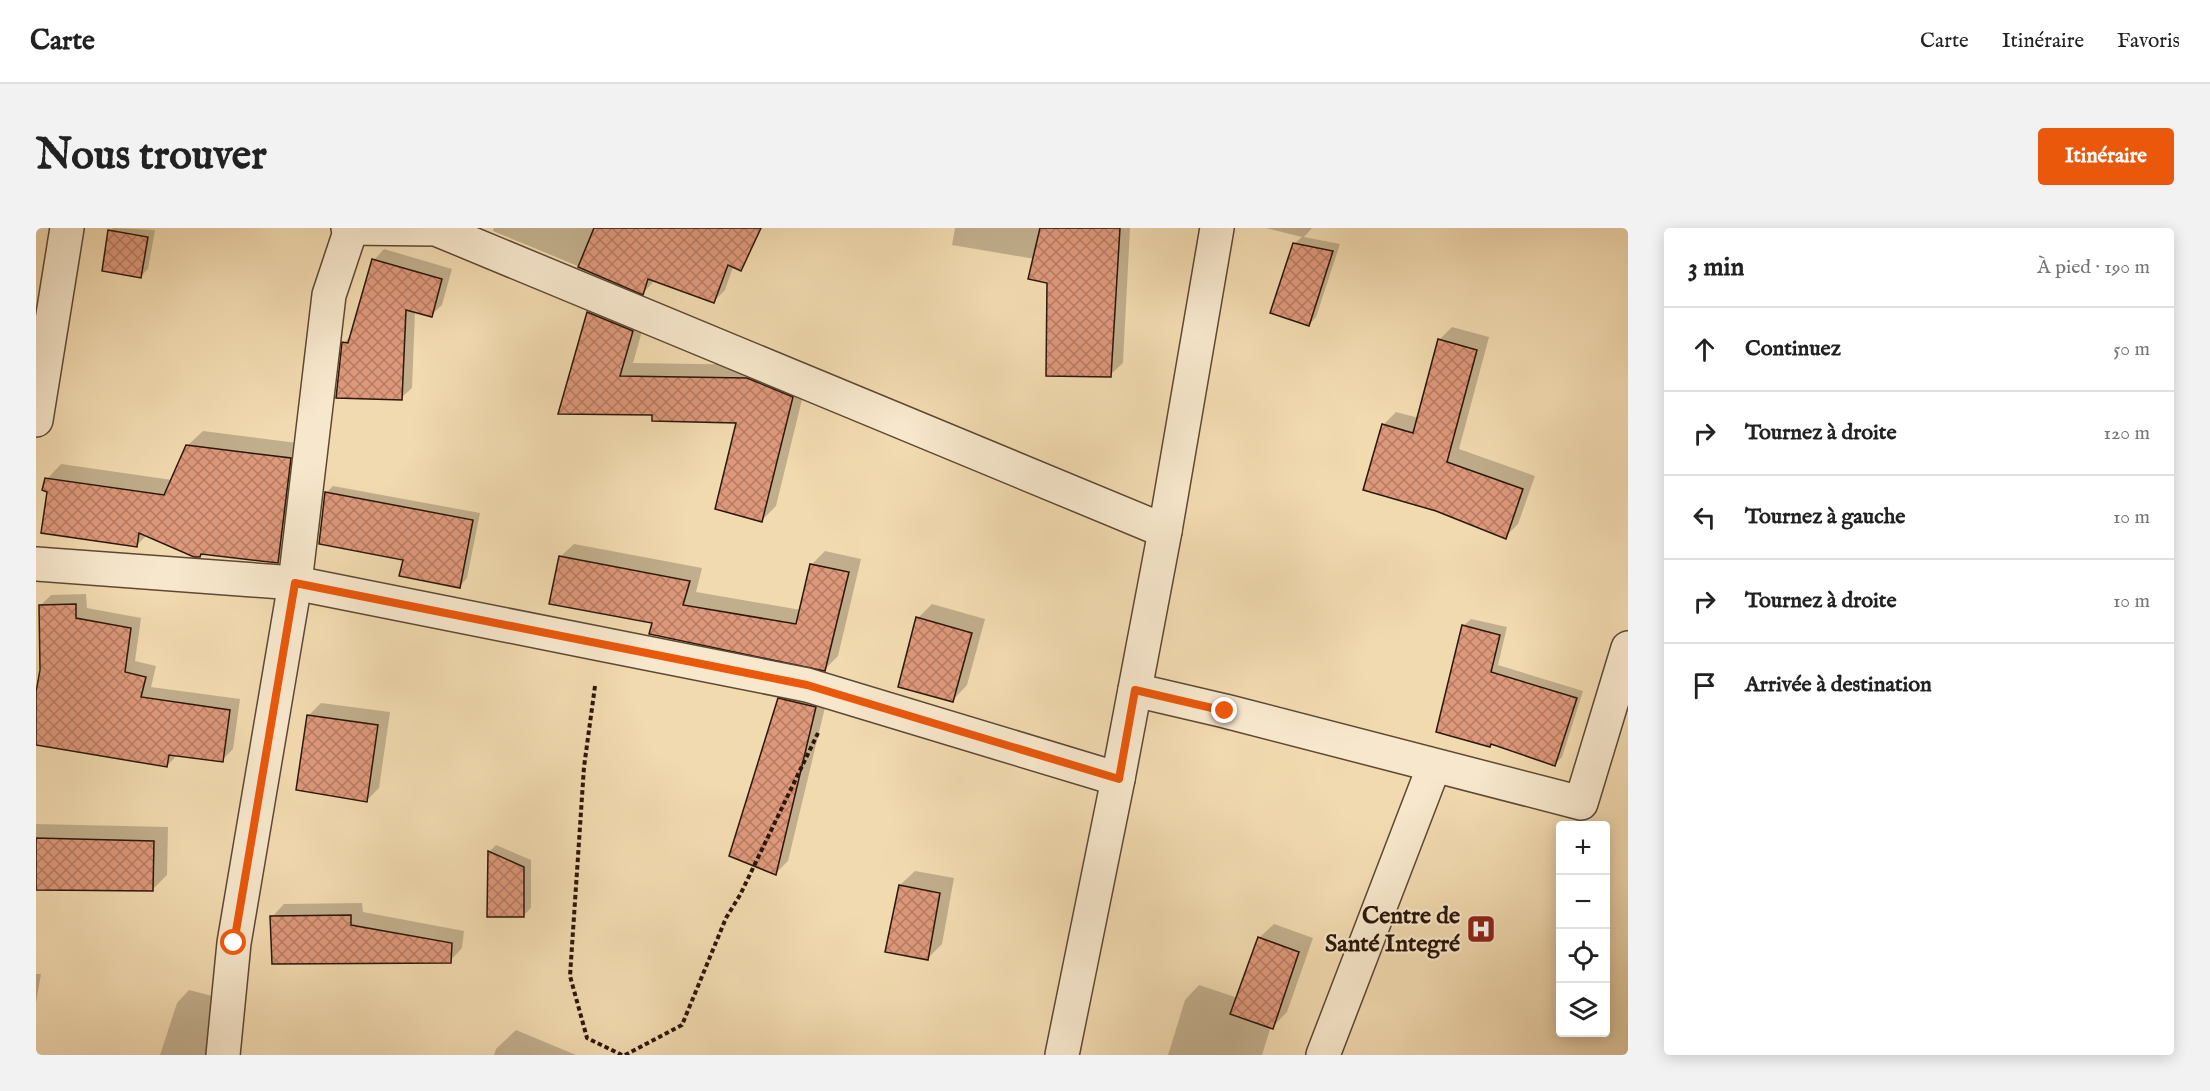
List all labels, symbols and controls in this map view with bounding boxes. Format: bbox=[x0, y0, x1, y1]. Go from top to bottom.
text: Carte bbox=[30, 24, 95, 59]
text: Carte bbox=[1920, 28, 1969, 55]
text: Itinéraire bbox=[2002, 28, 2084, 55]
text: Favoris bbox=[2117, 28, 2180, 55]
button: Itinéraire bbox=[2038, 128, 2174, 185]
text: Nous trouver bbox=[36, 130, 267, 183]
text: 3 min bbox=[1688, 251, 1744, 284]
text: À pied · 190 m bbox=[2037, 255, 2150, 280]
icon: ahead bbox=[1688, 333, 1721, 366]
text: Continuez bbox=[1745, 335, 1841, 363]
text: 50 m bbox=[2113, 337, 2150, 362]
icon: right bbox=[1688, 417, 1721, 450]
text: Tournez à droite bbox=[1745, 419, 1896, 447]
text: 120 m bbox=[2104, 421, 2150, 446]
icon: left bbox=[1688, 501, 1721, 534]
text: Tournez à gauche bbox=[1745, 503, 1905, 531]
text: 10 m bbox=[2113, 505, 2150, 530]
icon: right bbox=[1688, 585, 1721, 618]
text: Tournez à droite bbox=[1745, 587, 1896, 615]
text: 10 m bbox=[2113, 589, 2150, 614]
icon: arrive bbox=[1688, 669, 1721, 702]
text: Arrivée à destination bbox=[1745, 671, 1932, 699]
route end bbox=[1211, 697, 1237, 723]
map controls bbox=[1556, 821, 1610, 1037]
button: + bbox=[1556, 821, 1610, 875]
button: − bbox=[1556, 875, 1610, 929]
place label: Centre de Santé Integré bbox=[1325, 901, 1460, 960]
hospital icon: Centre de Santé Integré bbox=[1465, 913, 1497, 945]
route start bbox=[220, 929, 246, 955]
button: locate bbox=[1556, 929, 1610, 983]
button: layers bbox=[1556, 983, 1610, 1037]

